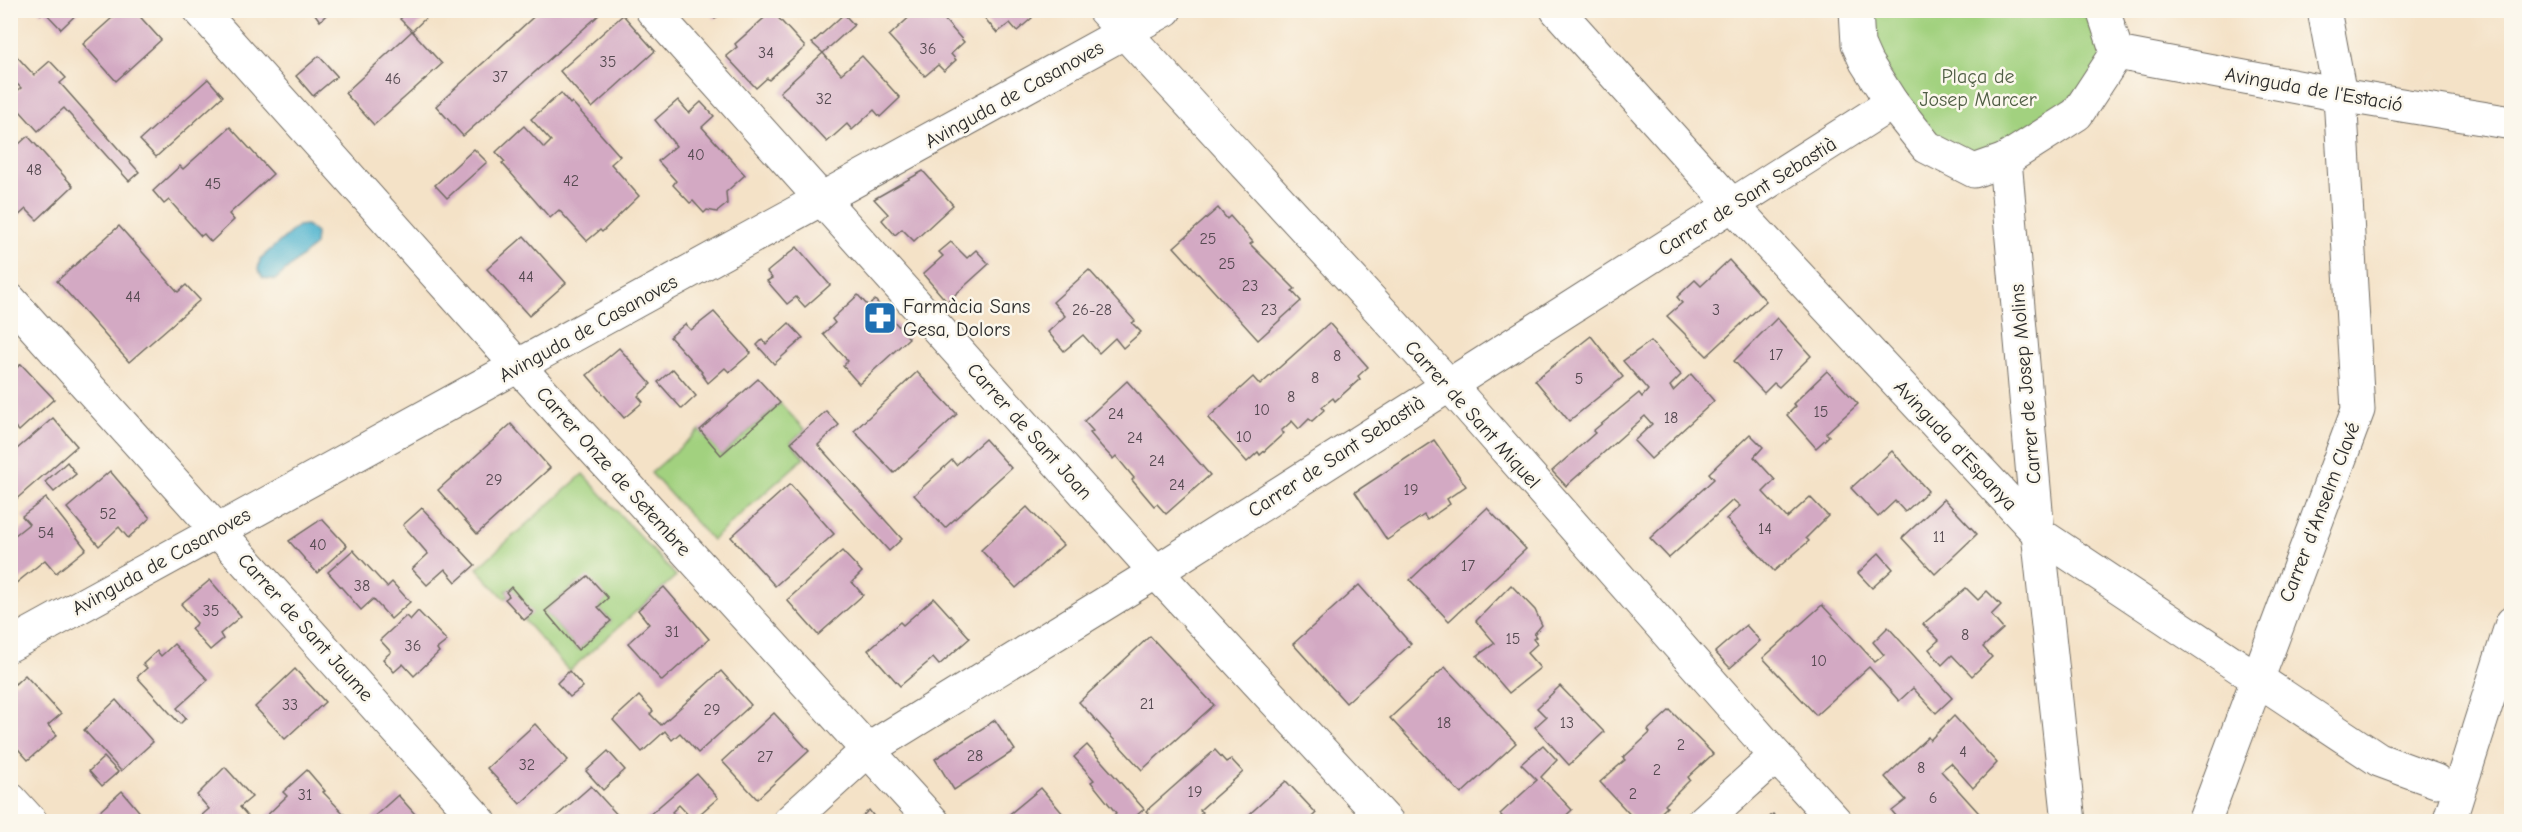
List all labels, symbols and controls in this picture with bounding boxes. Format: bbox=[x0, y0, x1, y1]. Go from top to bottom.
street label: Avinguda de Casanoves bbox=[921, 36, 1107, 153]
house number: 36 bbox=[920, 40, 936, 58]
house number: 34 bbox=[758, 44, 774, 62]
house number: 35 bbox=[600, 53, 616, 71]
street label: Avinguda de l'Estació bbox=[2223, 63, 2405, 116]
park label: Plaça de Josep Marcer bbox=[1919, 65, 2037, 111]
house number: 37 bbox=[492, 68, 508, 86]
house number: 46 bbox=[385, 70, 401, 88]
house number: 32 bbox=[816, 90, 832, 108]
street label: Carrer de Sant Sebastià bbox=[1654, 132, 1841, 261]
house number: 40 bbox=[687, 146, 705, 164]
house number: 48 bbox=[26, 161, 42, 179]
house number: 42 bbox=[563, 172, 579, 190]
house number: 45 bbox=[205, 175, 221, 193]
house number: 25 bbox=[1199, 230, 1217, 248]
house number: 25 bbox=[1218, 255, 1236, 273]
house number: 44 bbox=[518, 268, 534, 286]
street label: Avinguda de Casanoves bbox=[495, 270, 681, 387]
house number: 23 bbox=[1242, 277, 1258, 295]
street label: Carrer de Josep Molins bbox=[2005, 283, 2046, 485]
house number: 44 bbox=[125, 288, 141, 306]
place label: Farmàcia Sans Gesa, Dolors bbox=[903, 295, 1030, 341]
pharmacy icon: Farmàcia Sans Gesa, Dolors bbox=[862, 300, 898, 336]
house number: 26-28 bbox=[1072, 301, 1112, 319]
house number: 23 bbox=[1261, 301, 1277, 319]
house number: 3 bbox=[1712, 301, 1720, 319]
street label: Carrer de Sant Miquel bbox=[1400, 336, 1545, 493]
house number: 17 bbox=[1769, 346, 1783, 364]
house number: 8 bbox=[1333, 347, 1341, 365]
street label: Carrer de Sant Joan bbox=[962, 358, 1097, 504]
house number: 8 bbox=[1311, 369, 1319, 387]
house number: 5 bbox=[1575, 370, 1583, 388]
street label: Avinguda d'Espanya bbox=[1889, 375, 2022, 515]
street label: Carrer Onze de Setembre bbox=[532, 382, 696, 561]
house number: 8 bbox=[1287, 388, 1295, 406]
street label: Carrer de Sant Sebastià bbox=[1244, 391, 1429, 522]
house number: 10 bbox=[1254, 401, 1270, 419]
house number: 15 bbox=[1813, 403, 1829, 421]
house number: 24 bbox=[1108, 405, 1124, 423]
house number: 18 bbox=[1664, 409, 1678, 427]
street label: Carrer d'Anselm Clavé bbox=[2275, 419, 2364, 605]
house number: 10 bbox=[1236, 428, 1252, 446]
house number: 24 bbox=[1127, 429, 1143, 447]
house number: 24 bbox=[1149, 452, 1165, 470]
house number: 29 bbox=[486, 471, 502, 489]
house number: 24 bbox=[1169, 476, 1185, 494]
house number: 19 bbox=[1404, 481, 1418, 499]
street label: Avinguda de Casanoves bbox=[68, 503, 254, 620]
house number: 52 bbox=[99, 505, 117, 523]
house number: 14 bbox=[1758, 520, 1772, 538]
house number: 54 bbox=[38, 524, 54, 542]
house number: 11 bbox=[1933, 528, 1945, 546]
house number: 40 bbox=[309, 536, 327, 554]
street label: Carrer de Sant Jaume bbox=[233, 549, 378, 706]
house number: 17 bbox=[1461, 557, 1475, 575]
house number: 38 bbox=[354, 577, 370, 595]
house number: 35 bbox=[203, 602, 219, 620]
house number: 31 bbox=[665, 623, 679, 641]
house number: 8 bbox=[1961, 626, 1969, 644]
house number: 15 bbox=[1505, 630, 1521, 648]
house number: 36 bbox=[405, 637, 421, 655]
house number: 10 bbox=[1811, 652, 1827, 670]
house number: 21 bbox=[1140, 695, 1154, 713]
house number: 33 bbox=[282, 696, 298, 714]
house number: 29 bbox=[704, 701, 720, 719]
house number: 18 bbox=[1437, 714, 1451, 732]
house number: 13 bbox=[1560, 714, 1574, 732]
house number: 2 bbox=[1677, 736, 1685, 754]
house number: 4 bbox=[1959, 743, 1967, 761]
house number: 28 bbox=[967, 747, 983, 765]
house number: 27 bbox=[757, 748, 773, 766]
house number: 32 bbox=[519, 756, 535, 774]
house number: 8 bbox=[1917, 759, 1925, 777]
house number: 2 bbox=[1653, 761, 1661, 779]
house number: 19 bbox=[1188, 783, 1202, 801]
house number: 2 bbox=[1629, 785, 1637, 803]
house number: 31 bbox=[298, 786, 312, 804]
house number: 6 bbox=[1929, 789, 1937, 807]

